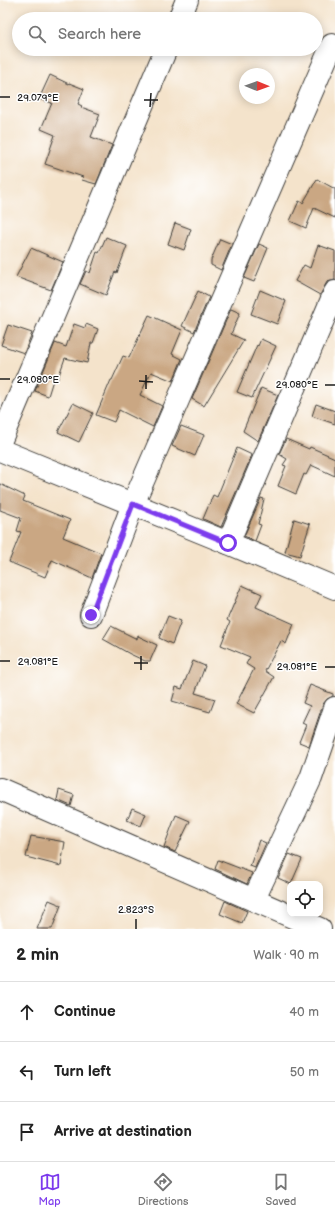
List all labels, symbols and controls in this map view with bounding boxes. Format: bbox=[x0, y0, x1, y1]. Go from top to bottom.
search box bbox=[12, 12, 323, 56]
icon: search bbox=[26, 23, 48, 45]
text: Search here bbox=[58, 25, 141, 44]
north arrow bbox=[239, 68, 275, 104]
text: 29.079°E bbox=[17, 92, 59, 104]
text: 29.080°E bbox=[17, 374, 60, 386]
text: 29.080°E bbox=[276, 379, 319, 391]
route start bbox=[219, 534, 237, 552]
route end bbox=[82, 606, 100, 624]
text: 29.081°E bbox=[18, 656, 59, 668]
text: 29.081°E bbox=[277, 661, 318, 673]
map controls bbox=[287, 881, 323, 917]
button: locate bbox=[287, 881, 323, 917]
text: 2.823°S bbox=[118, 904, 154, 916]
text: 2 min bbox=[16, 945, 59, 965]
text: Walk · 90 m bbox=[253, 947, 319, 963]
icon: ahead bbox=[16, 1001, 38, 1023]
text: Continue bbox=[54, 1002, 116, 1021]
text: 40 m bbox=[289, 1004, 319, 1020]
icon: left bbox=[16, 1061, 38, 1083]
text: Turn left bbox=[54, 1062, 111, 1081]
text: 50 m bbox=[290, 1064, 319, 1080]
icon: arrive bbox=[16, 1121, 38, 1143]
text: Arrive at destination bbox=[54, 1122, 192, 1141]
tab: Map bbox=[39, 1171, 61, 1208]
tab: Directions bbox=[138, 1171, 188, 1208]
tab: Saved bbox=[266, 1171, 296, 1208]

